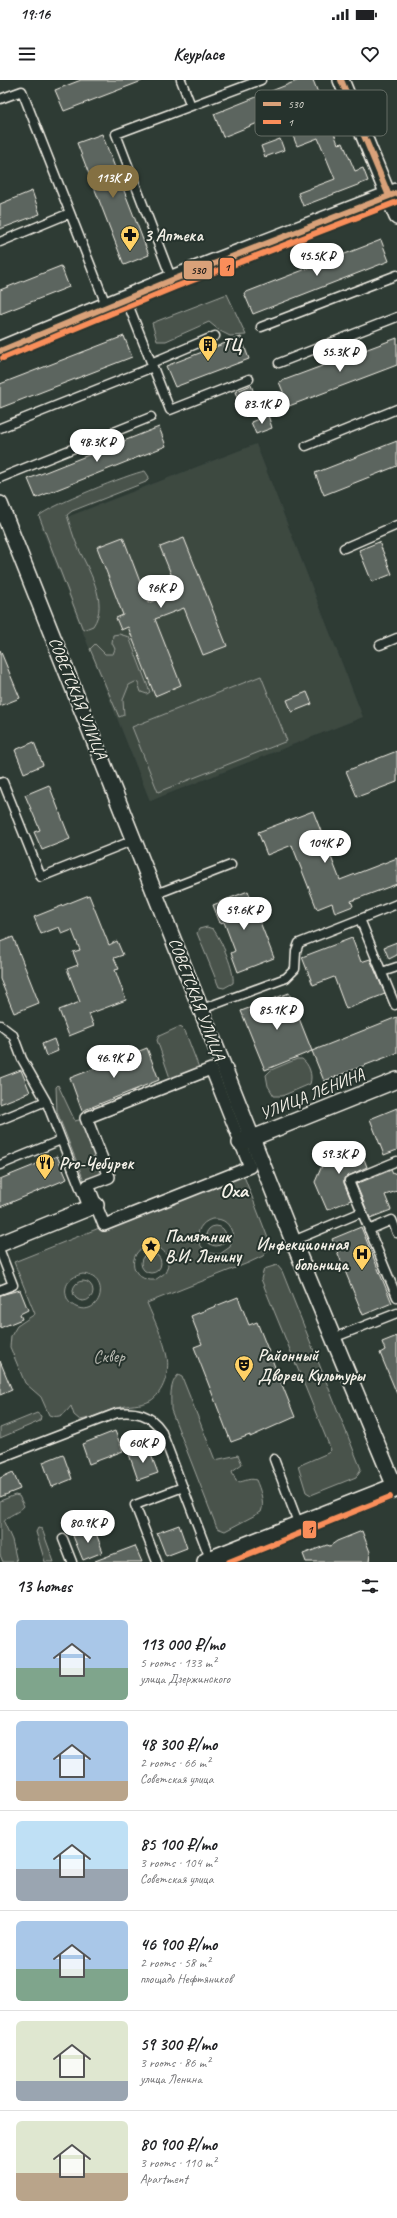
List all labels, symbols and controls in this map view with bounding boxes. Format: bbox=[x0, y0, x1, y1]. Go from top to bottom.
text: 19:16 bbox=[20, 5, 50, 24]
icon: menu bbox=[16, 43, 38, 65]
text: Keyplace bbox=[173, 43, 224, 65]
icon: heart bbox=[359, 43, 381, 65]
legend bbox=[255, 90, 387, 136]
text: 530 bbox=[288, 97, 304, 111]
text: 1 bbox=[288, 115, 294, 129]
pin: 113K ₽ bbox=[80, 165, 146, 199]
text: 113K ₽ bbox=[96, 170, 130, 186]
pharmacy icon: 3 Аптека bbox=[119, 224, 141, 252]
place label: 3 Аптека bbox=[144, 225, 204, 246]
pin: 45.5K ₽ bbox=[280, 243, 354, 277]
text: 45.5K ₽ bbox=[299, 248, 335, 264]
line badge: 1 bbox=[219, 257, 235, 277]
line badge: 530 bbox=[183, 260, 213, 280]
text: 1 bbox=[225, 260, 231, 274]
text: 530 bbox=[191, 263, 206, 277]
building icon: ТЦ bbox=[197, 334, 219, 362]
place label: ТЦ bbox=[222, 335, 244, 356]
pin: 55.3K ₽ bbox=[303, 339, 377, 373]
text: 55.3K ₽ bbox=[322, 344, 358, 360]
pin: 83.1K ₽ bbox=[225, 391, 299, 425]
text: 83.1K ₽ bbox=[244, 396, 280, 412]
pin: 48.3K ₽ bbox=[60, 429, 134, 463]
text: 48.3K ₽ bbox=[79, 434, 115, 450]
pin: 96K ₽ bbox=[133, 575, 189, 609]
text: 96K ₽ bbox=[147, 580, 175, 596]
street label: СОВЕТСКАЯ УЛИЦА bbox=[44, 634, 113, 763]
pin: 104K ₽ bbox=[292, 830, 358, 864]
text: 104K ₽ bbox=[308, 835, 342, 851]
pin: 59.6K ₽ bbox=[207, 897, 281, 931]
text: 59.6K ₽ bbox=[226, 902, 262, 918]
street label: СОВЕТСКАЯ УЛИЦА bbox=[164, 935, 231, 1065]
pin: 85.1K ₽ bbox=[240, 997, 314, 1031]
text: 85.1K ₽ bbox=[259, 1002, 295, 1018]
pin: 46.9K ₽ bbox=[77, 1045, 151, 1079]
text: 46.9K ₽ bbox=[96, 1050, 132, 1066]
street label: УЛИЦА ЛЕНИНА bbox=[257, 1063, 368, 1125]
pin: 59.3K ₽ bbox=[302, 1141, 376, 1175]
text: 59.3K ₽ bbox=[321, 1146, 357, 1162]
restaurant icon: Pro-Чебурек bbox=[34, 1152, 56, 1180]
place label: Pro-Чебурек bbox=[59, 1153, 134, 1174]
district label: Оха bbox=[220, 1177, 250, 1203]
place label: Памятник В.И. Ленину bbox=[165, 1226, 243, 1267]
place label: Инфекционная больница bbox=[256, 1234, 350, 1275]
place icon: Памятник В.И. Ленину bbox=[140, 1235, 162, 1263]
hospital icon: Инфекционная больница bbox=[351, 1243, 373, 1271]
place label: Районный Дворец Культуры bbox=[258, 1345, 366, 1386]
park label: Сквер bbox=[93, 1346, 126, 1367]
theatre icon: Районный Дворец Культуры bbox=[233, 1354, 255, 1382]
pin: 60K ₽ bbox=[115, 1430, 171, 1464]
text: 60K ₽ bbox=[129, 1435, 157, 1451]
pin: 80.9K ₽ bbox=[51, 1510, 125, 1544]
text: 80.9K ₽ bbox=[70, 1515, 106, 1531]
line badge: 1 bbox=[302, 1520, 317, 1539]
text: 1 bbox=[308, 1522, 314, 1536]
icon: filters bbox=[359, 1575, 381, 1597]
text: 13 homes bbox=[16, 1576, 72, 1597]
text: 113 000 ₽/mo bbox=[140, 1634, 225, 1655]
icon: home bbox=[48, 1636, 96, 1684]
text: 5 rooms · 133 m² bbox=[140, 1655, 216, 1671]
text: улица Дзержинского bbox=[140, 1671, 230, 1687]
text: 48 300 ₽/mo bbox=[140, 1734, 217, 1755]
icon: home bbox=[48, 1737, 96, 1785]
text: 2 rooms · 66 m² bbox=[140, 1755, 210, 1771]
text: Советская улица bbox=[140, 1771, 213, 1787]
text: 85 100 ₽/mo bbox=[140, 1834, 217, 1855]
icon: home bbox=[48, 1837, 96, 1885]
text: 3 rooms · 104 m² bbox=[140, 1855, 216, 1871]
text: Советская улица bbox=[140, 1871, 213, 1887]
text: 46 900 ₽/mo bbox=[140, 1934, 217, 1955]
icon: home bbox=[48, 1937, 96, 1985]
text: 2 rooms · 58 m² bbox=[140, 1955, 210, 1971]
text: площадь Нефтяников bbox=[140, 1971, 232, 1987]
text: 59 300 ₽/mo bbox=[140, 2034, 217, 2055]
icon: home bbox=[48, 2037, 96, 2085]
text: 3 rooms · 86 m² bbox=[140, 2055, 210, 2071]
text: улица Ленина bbox=[140, 2071, 202, 2087]
text: 80 900 ₽/mo bbox=[140, 2134, 217, 2155]
icon: home bbox=[48, 2137, 96, 2185]
text: 3 rooms · 110 m² bbox=[140, 2155, 216, 2171]
text: Apartment bbox=[140, 2171, 188, 2187]

